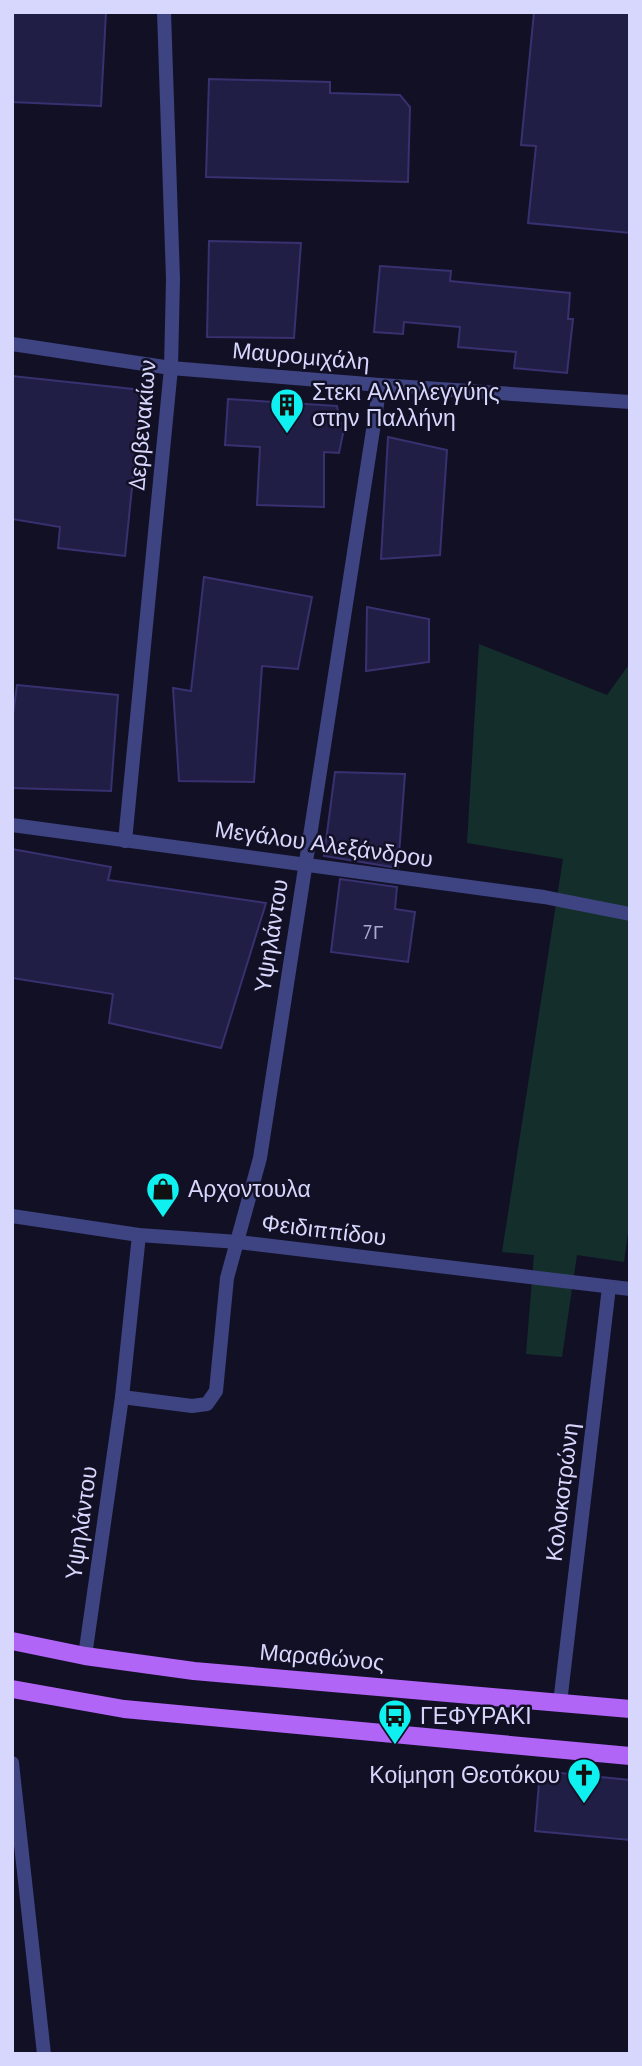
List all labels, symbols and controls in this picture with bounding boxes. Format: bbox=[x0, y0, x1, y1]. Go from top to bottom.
street label: Μαυρομιχάλη bbox=[231, 335, 371, 376]
street label: Δερβενακίων bbox=[121, 359, 162, 491]
place label: Στεκι Αλληλεγγύης στην Παλλήνη bbox=[312, 377, 500, 432]
building icon: Στεκι Αλληλεγγύης στην Παλλήνη bbox=[268, 386, 306, 435]
street label: Μεγάλου Αλεξάνδρου bbox=[213, 814, 435, 873]
street label: Υψηλάντου bbox=[247, 877, 294, 995]
house number: 7Γ bbox=[363, 920, 383, 944]
shop icon: Αρχοντουλα bbox=[144, 1170, 182, 1219]
place label: Αρχοντουλα bbox=[188, 1174, 311, 1203]
street label: Φειδιππίδου bbox=[260, 1207, 388, 1252]
street label: Κολοκοτρώνη bbox=[539, 1421, 584, 1563]
street label: Υψηλάντου bbox=[58, 1464, 103, 1582]
street label: Μαραθώνος bbox=[259, 1637, 386, 1676]
bus stop icon: ΓΕΦΥΡΑΚΙ bbox=[376, 1697, 414, 1746]
place label: ΓΕΦΥΡΑΚΙ bbox=[420, 1701, 532, 1730]
church icon: Κοίμηση Θεοτόκου bbox=[565, 1756, 603, 1805]
place label: Κοίμηση Θεοτόκου bbox=[369, 1760, 560, 1789]

